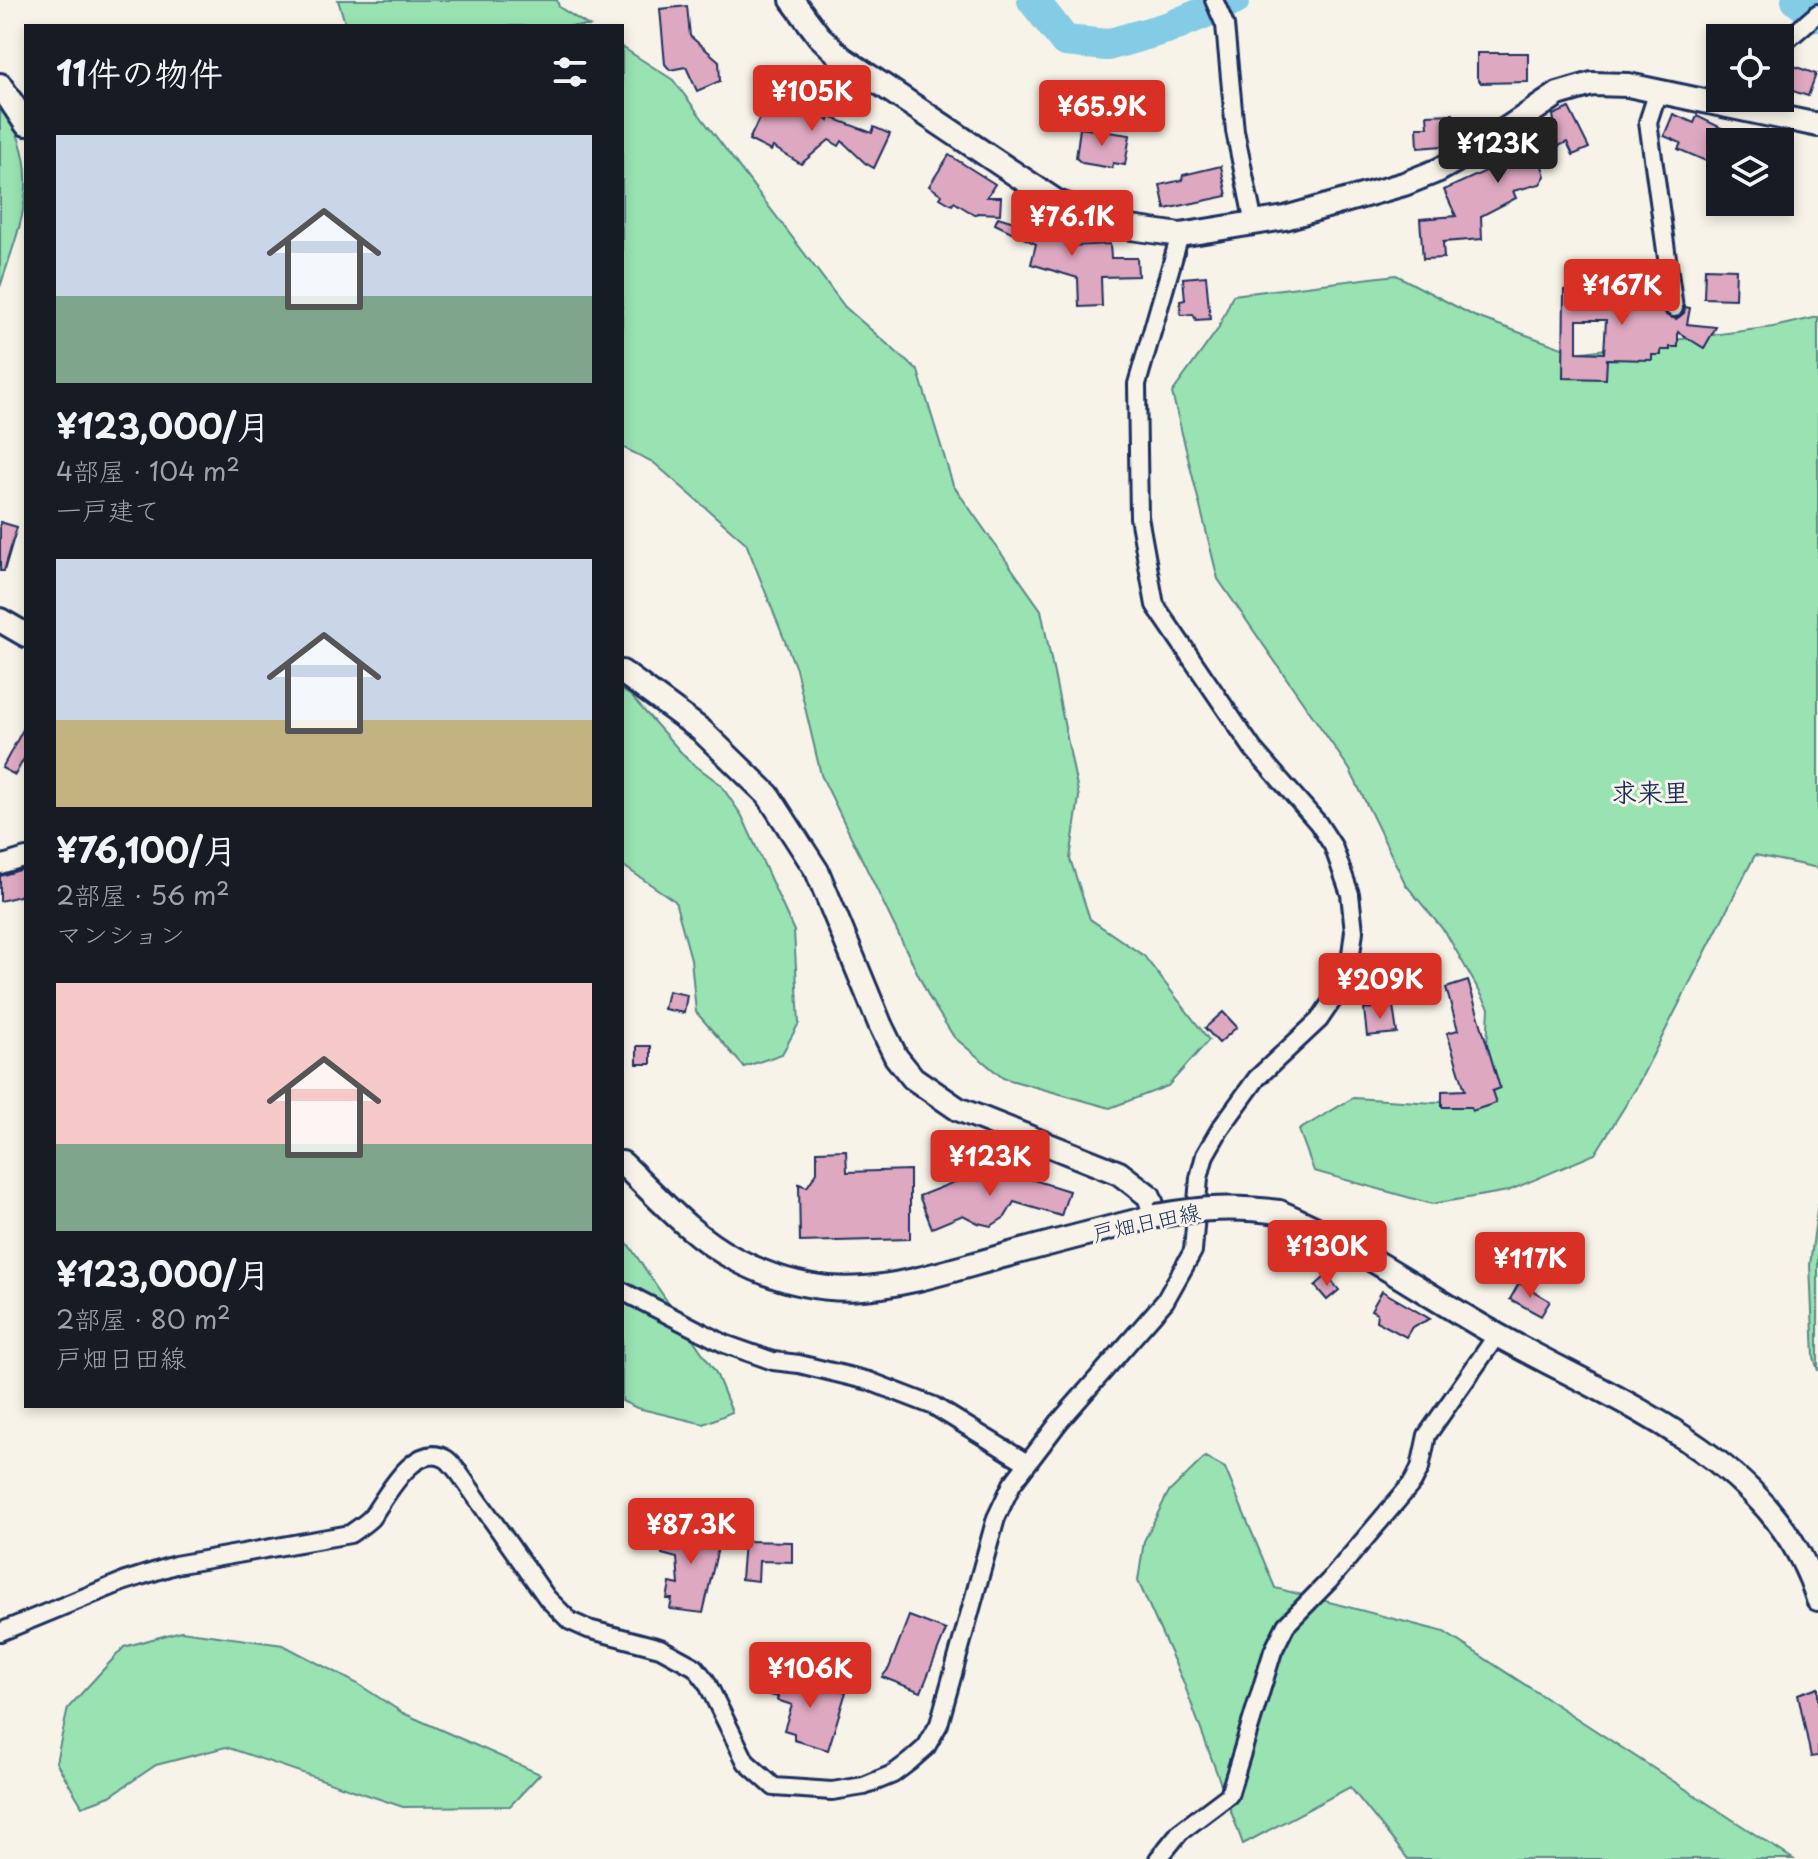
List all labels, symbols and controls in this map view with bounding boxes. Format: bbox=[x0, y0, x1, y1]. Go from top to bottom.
map controls bbox=[1706, 24, 1794, 216]
button: locate bbox=[1706, 24, 1794, 112]
text: 11件の物件 bbox=[56, 46, 223, 98]
icon: filters bbox=[548, 50, 592, 94]
pin: ¥105K bbox=[756, 65, 868, 133]
text: ¥105K bbox=[771, 71, 853, 110]
pin: ¥65.9K bbox=[1037, 80, 1167, 148]
text: ¥65.9K bbox=[1057, 86, 1147, 125]
pin: ¥123K bbox=[1442, 117, 1554, 185]
text: ¥123K bbox=[1457, 123, 1539, 162]
button: layers bbox=[1706, 128, 1794, 216]
icon: home bbox=[252, 187, 396, 331]
pin: ¥76.1K bbox=[1007, 190, 1137, 258]
text: ¥76.1K bbox=[1029, 196, 1115, 235]
pin: ¥167K bbox=[1566, 259, 1678, 327]
text: ¥167K bbox=[1582, 265, 1662, 304]
text: ¥123,000/月 bbox=[56, 399, 270, 451]
text: 4部屋 · 104 m² bbox=[56, 451, 240, 490]
text: 一戸建て bbox=[56, 490, 160, 529]
icon: home bbox=[252, 611, 396, 755]
district label: 求来里 bbox=[1611, 772, 1689, 811]
text: ¥76,100/月 bbox=[56, 823, 237, 875]
text: 2部屋 · 56 m² bbox=[56, 875, 230, 914]
text: マンション bbox=[56, 914, 185, 953]
pin: ¥209K bbox=[1324, 953, 1436, 1021]
text: ¥209K bbox=[1337, 959, 1423, 998]
icon: home bbox=[252, 1035, 396, 1179]
pin: ¥123K bbox=[934, 1130, 1046, 1198]
text: ¥123K bbox=[949, 1136, 1031, 1175]
street label: 戸畑日田線 bbox=[1089, 1193, 1203, 1249]
pin: ¥130K bbox=[1271, 1220, 1383, 1288]
text: ¥130K bbox=[1286, 1226, 1368, 1265]
pin: ¥117K bbox=[1474, 1232, 1586, 1300]
text: ¥117K bbox=[1493, 1238, 1567, 1277]
text: ¥123,000/月 bbox=[56, 1247, 270, 1299]
text: 2部屋 · 80 m² bbox=[56, 1299, 231, 1338]
text: 戸畑日田線 bbox=[56, 1338, 186, 1377]
pin: ¥87.3K bbox=[626, 1498, 756, 1566]
text: ¥87.3K bbox=[646, 1504, 736, 1543]
pin: ¥106K bbox=[754, 1642, 866, 1710]
text: ¥106K bbox=[767, 1648, 853, 1687]

